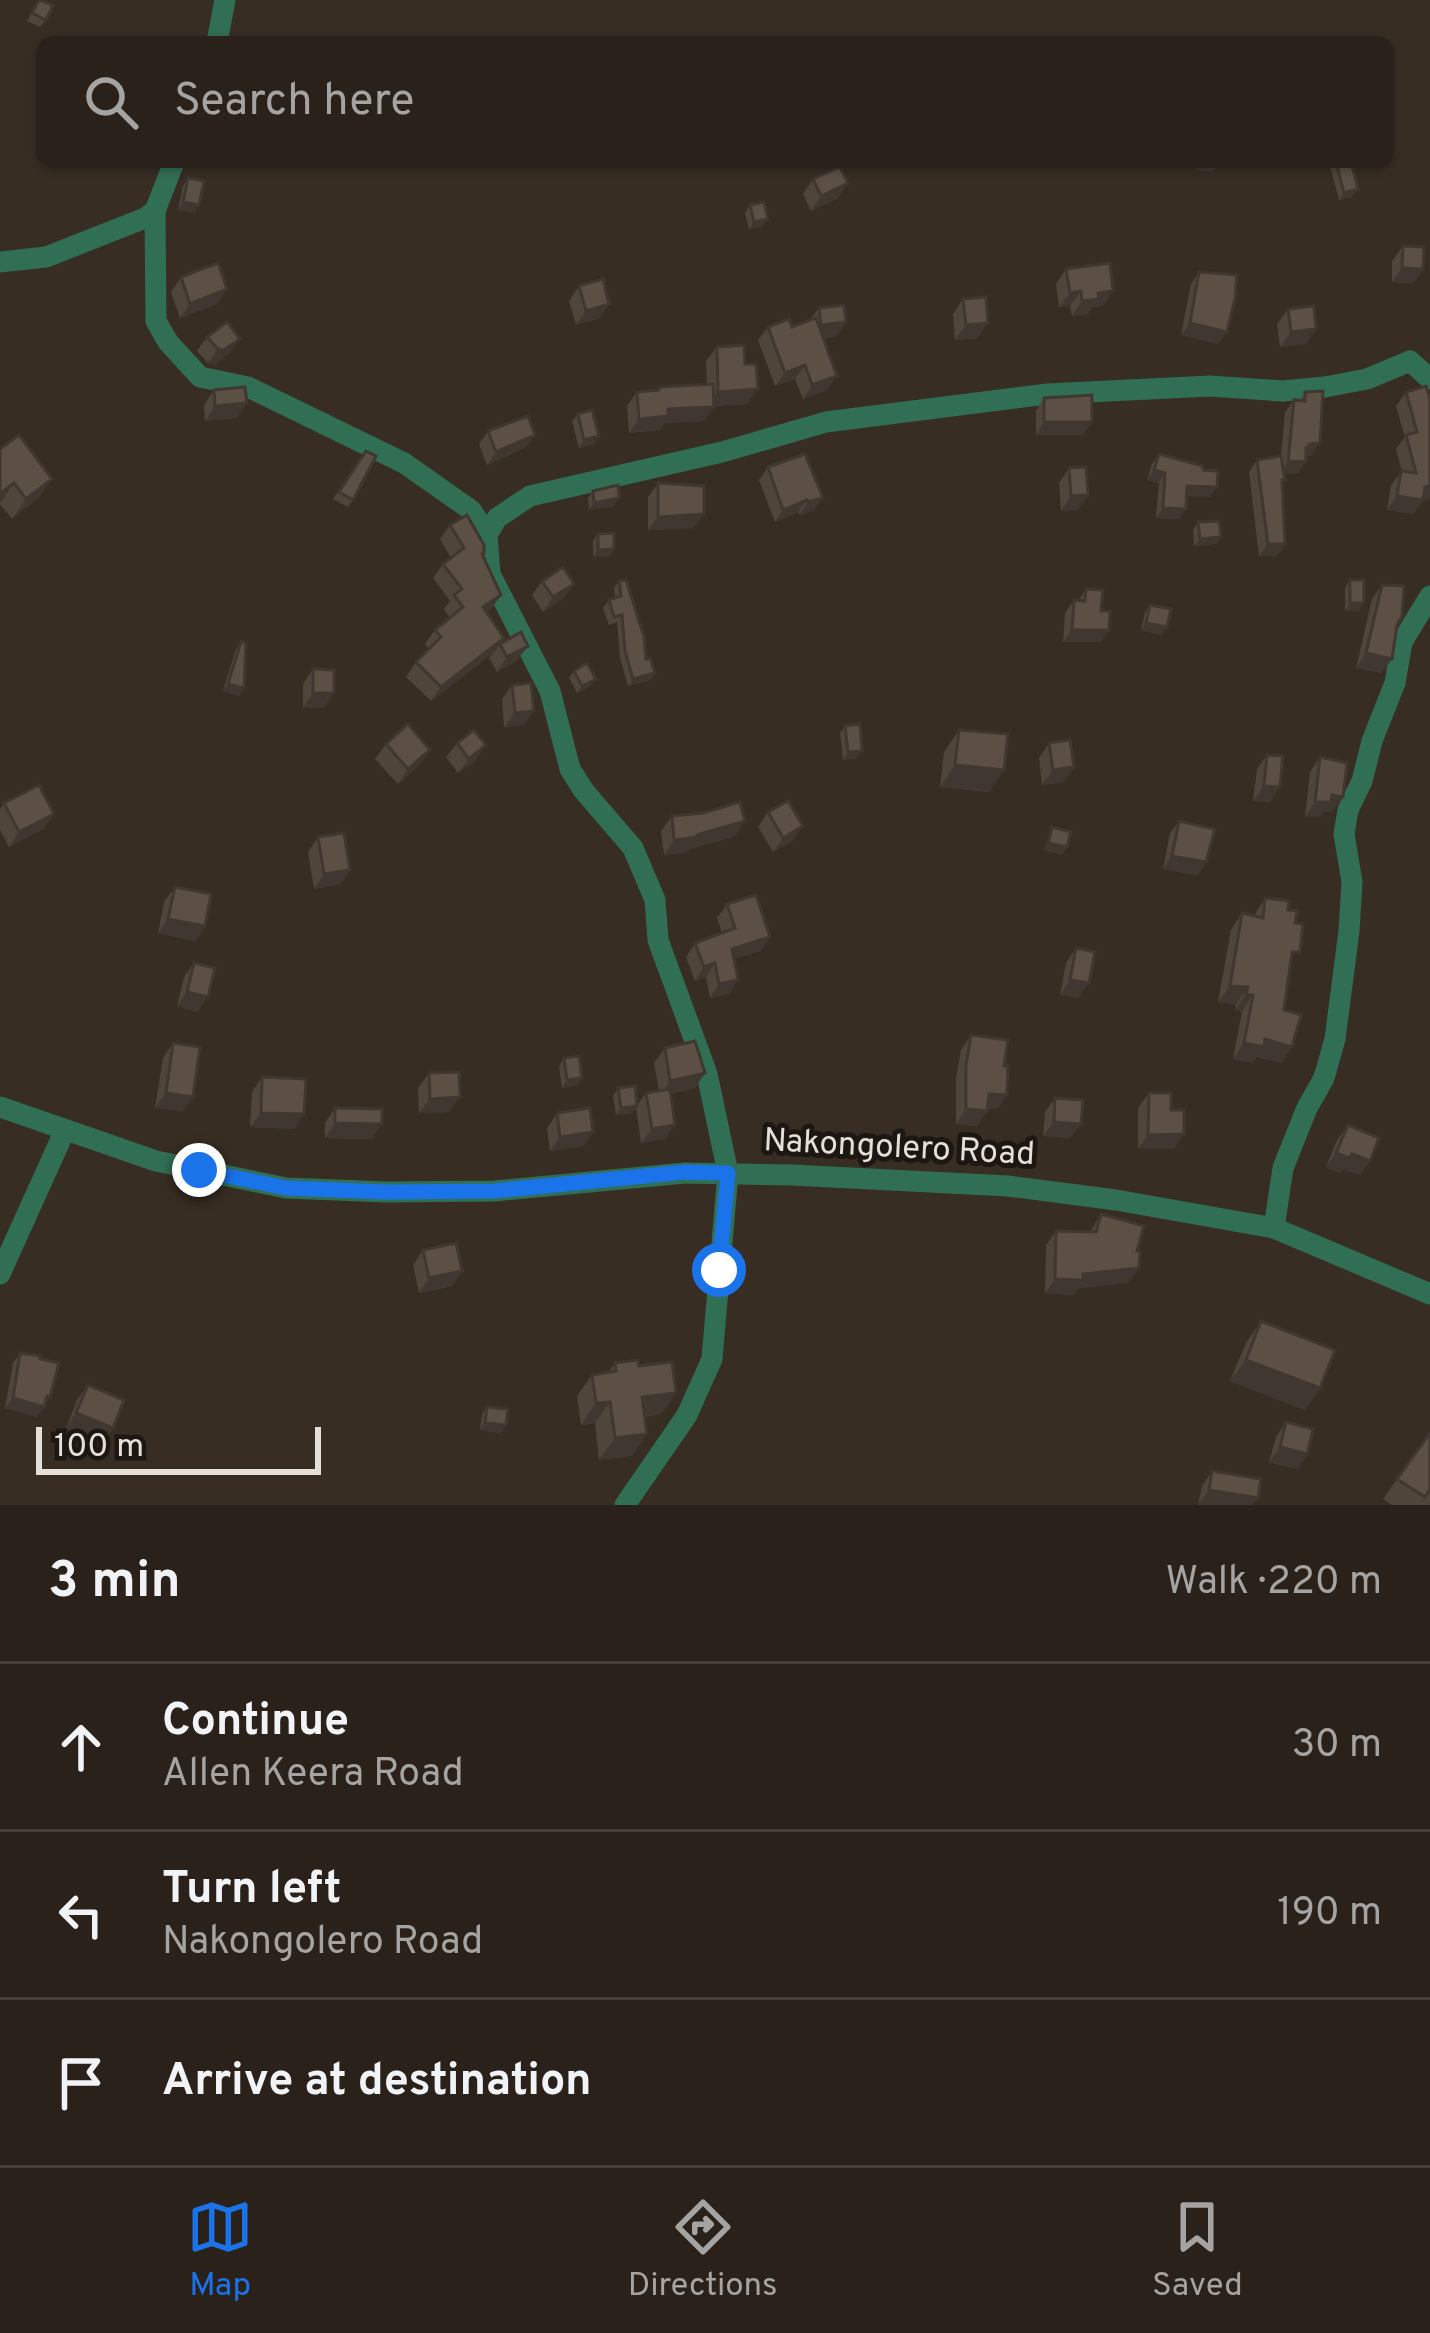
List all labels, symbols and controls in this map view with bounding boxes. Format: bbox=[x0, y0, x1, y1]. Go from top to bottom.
search box bbox=[36, 36, 1394, 168]
icon: search bbox=[78, 69, 144, 135]
text: Search here bbox=[174, 74, 414, 131]
street label: Nakongolero Road bbox=[762, 1121, 1036, 1177]
route end bbox=[172, 1143, 226, 1197]
route start bbox=[692, 1243, 746, 1297]
scale bar bbox=[36, 1421, 321, 1474]
text: 100 m bbox=[54, 1427, 144, 1469]
text: 3 min bbox=[48, 1551, 181, 1616]
text: Walk · 220 m bbox=[1165, 1559, 1382, 1608]
text: Continue bbox=[162, 1694, 349, 1751]
icon: ahead bbox=[48, 1714, 114, 1780]
text: 30 m bbox=[1292, 1722, 1382, 1771]
text: Allen Keera Road bbox=[162, 1751, 464, 1800]
text: Turn left bbox=[162, 1862, 341, 1919]
icon: left bbox=[48, 1882, 114, 1948]
text: 190 m bbox=[1277, 1890, 1382, 1939]
text: Nakongolero Road bbox=[162, 1919, 483, 1968]
icon: arrive bbox=[48, 2050, 114, 2116]
text: Arrive at destination bbox=[162, 2054, 592, 2111]
tab: Map bbox=[187, 2194, 253, 2308]
tab: Directions bbox=[628, 2194, 778, 2308]
tab: Saved bbox=[1152, 2194, 1243, 2308]

